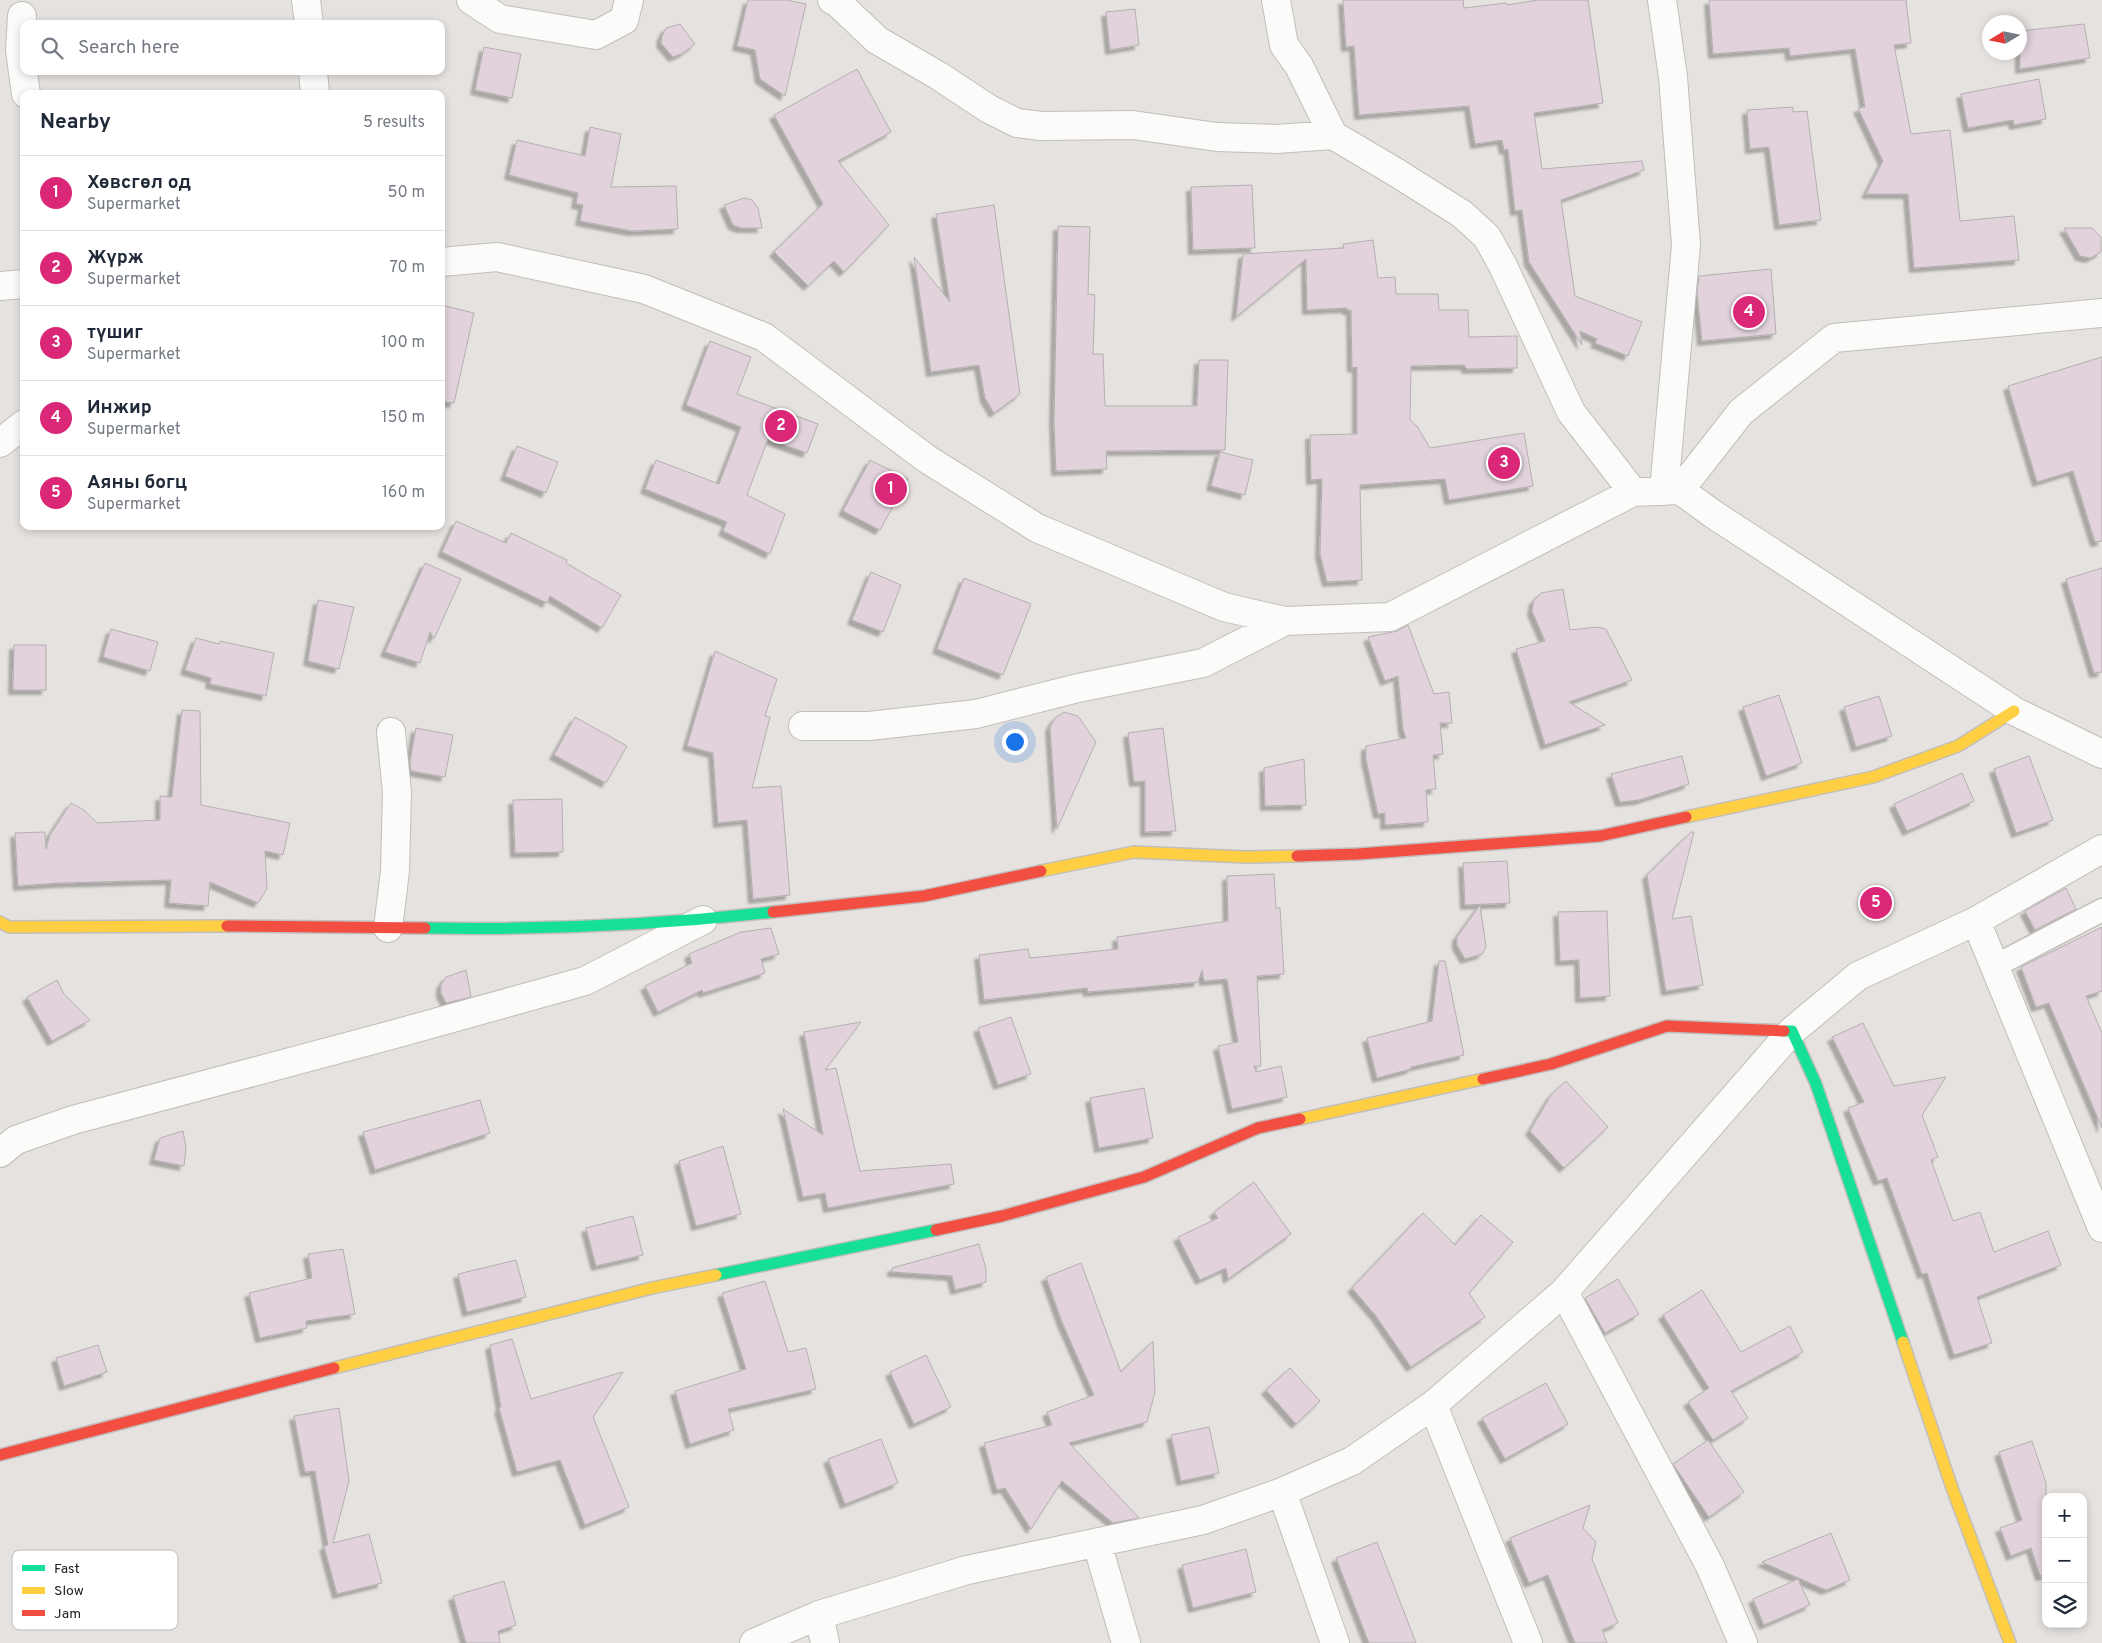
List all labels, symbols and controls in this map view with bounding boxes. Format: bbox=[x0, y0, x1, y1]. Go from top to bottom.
north arrow bbox=[1982, 15, 2027, 60]
search box bbox=[20, 20, 445, 75]
icon: search bbox=[38, 34, 66, 62]
text: Search here bbox=[78, 36, 180, 60]
text: Nearby bbox=[40, 109, 111, 136]
text: 5 results bbox=[363, 113, 425, 133]
text: Хөвсгөл од bbox=[87, 171, 191, 195]
text: 1 bbox=[53, 183, 59, 203]
text: 50 m bbox=[388, 183, 425, 203]
text: Supermarket bbox=[87, 195, 181, 215]
text: Жүрж bbox=[87, 246, 144, 270]
text: 2 bbox=[51, 258, 61, 278]
text: 70 m bbox=[390, 258, 425, 278]
text: Supermarket bbox=[87, 270, 181, 290]
pin: 4 bbox=[1733, 293, 1765, 331]
text: түшиг bbox=[87, 321, 143, 345]
text: 3 bbox=[51, 333, 61, 353]
text: 100 m bbox=[381, 333, 425, 353]
text: Supermarket bbox=[87, 345, 181, 365]
text: Инжир bbox=[87, 396, 152, 420]
pin: 2 bbox=[765, 407, 797, 445]
text: 4 bbox=[51, 408, 61, 428]
text: 150 m bbox=[382, 408, 425, 428]
text: Supermarket bbox=[87, 420, 181, 440]
pin: 3 bbox=[1488, 444, 1520, 482]
pin: 1 bbox=[875, 470, 907, 508]
text: Аяны богц bbox=[87, 471, 187, 495]
text: 5 bbox=[51, 483, 61, 503]
text: 160 m bbox=[382, 483, 425, 503]
text: Supermarket bbox=[87, 495, 181, 515]
your location bbox=[1002, 729, 1028, 755]
pin: 5 bbox=[1860, 884, 1892, 922]
map controls bbox=[2042, 1493, 2087, 1628]
button: + bbox=[2042, 1493, 2087, 1538]
button: − bbox=[2042, 1538, 2087, 1583]
legend bbox=[12, 1550, 178, 1630]
text: Fast bbox=[54, 1561, 80, 1578]
text: Slow bbox=[54, 1583, 84, 1600]
button: layers bbox=[2042, 1583, 2087, 1628]
text: Jam bbox=[54, 1606, 81, 1623]

